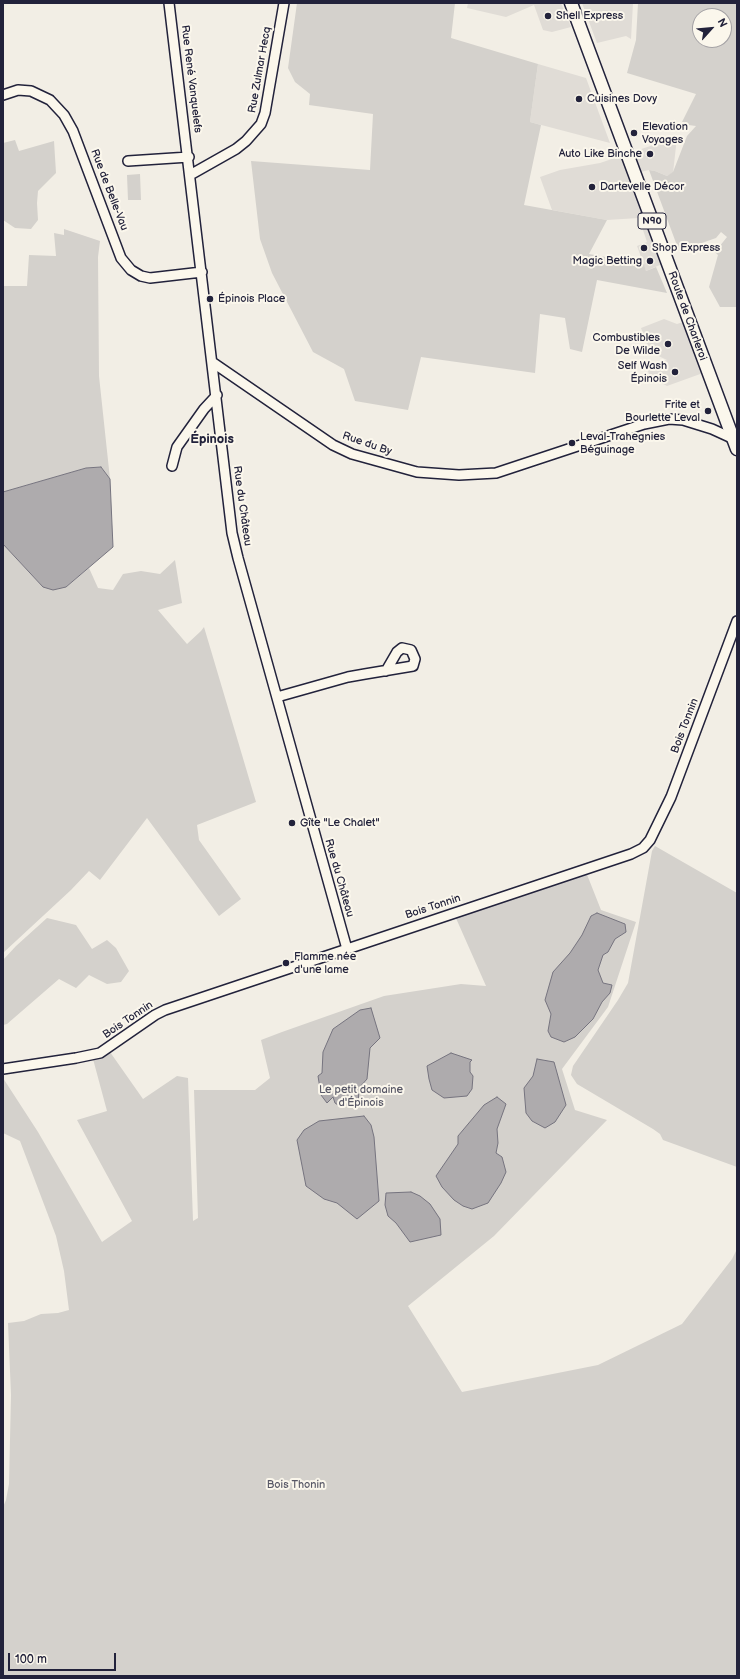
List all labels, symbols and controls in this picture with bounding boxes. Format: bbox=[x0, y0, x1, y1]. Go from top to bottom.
north arrow bbox=[692, 8, 732, 48]
place label: Shell Express bbox=[556, 9, 623, 23]
marker: Shell Express bbox=[543, 11, 553, 21]
text: N bbox=[715, 16, 730, 29]
street label: Rue René Vanquelefs bbox=[178, 24, 204, 134]
street label: Rue Zulmar Hecq bbox=[246, 26, 274, 114]
place label: Cuisines Dovy bbox=[587, 92, 657, 106]
marker: Cuisines Dovy bbox=[574, 94, 584, 104]
place label: Elevation Voyages bbox=[642, 120, 688, 146]
marker: Elevation Voyages bbox=[629, 128, 639, 138]
street label: Rue de Belle-Vau bbox=[87, 147, 131, 233]
place label: Auto Like Binche bbox=[559, 147, 642, 161]
marker: Auto Like Binche bbox=[645, 149, 655, 159]
place label: Dartevelle Décor bbox=[600, 180, 684, 194]
marker: Dartevelle Décor bbox=[587, 182, 597, 192]
road number: N90 bbox=[638, 213, 666, 229]
place label: Shop Express bbox=[652, 241, 720, 255]
marker: Shop Express bbox=[639, 243, 649, 253]
place label: Magic Betting bbox=[573, 254, 642, 268]
marker: Magic Betting bbox=[645, 256, 655, 266]
street label: Route de Charleroi bbox=[665, 270, 709, 362]
place label: Épinois Place bbox=[218, 292, 285, 306]
marker: Épinois Place bbox=[205, 294, 215, 304]
place label: Combustibles De Wilde bbox=[593, 331, 660, 357]
marker: Combustibles De Wilde bbox=[663, 339, 673, 349]
place label: Self Wash Épinois bbox=[618, 359, 667, 385]
marker: Self Wash Épinois bbox=[670, 367, 680, 377]
place label: Frite et Bourlette Leval bbox=[625, 398, 700, 424]
marker: Frite et Bourlette Leval bbox=[703, 406, 713, 416]
street label: Rue du By bbox=[341, 429, 393, 459]
place label: Leval-Trahegnies Béguinage bbox=[580, 430, 665, 456]
district label: Épinois bbox=[190, 432, 234, 448]
marker: Leval-Trahegnies Béguinage bbox=[567, 438, 577, 448]
street label: Rue du Château bbox=[230, 465, 254, 547]
street label: Bois Tonnin bbox=[669, 697, 701, 755]
place label: Gîte "Le Chalet" bbox=[300, 816, 379, 830]
marker: Gîte "Le Chalet" bbox=[287, 818, 297, 828]
street label: Rue du Château bbox=[322, 837, 356, 919]
street label: Bois Tonnin bbox=[404, 892, 462, 922]
place label: Flamme née d'une lame bbox=[294, 950, 356, 976]
marker: Flamme née d'une lame bbox=[281, 958, 291, 968]
street label: Bois Tonnin bbox=[100, 998, 156, 1042]
park label: Le petit domaine d'Épinois bbox=[319, 1083, 403, 1109]
park label: Bois Thonin bbox=[267, 1478, 325, 1492]
scale bar bbox=[10, 1645, 118, 1671]
text: 100 m bbox=[15, 1652, 47, 1667]

